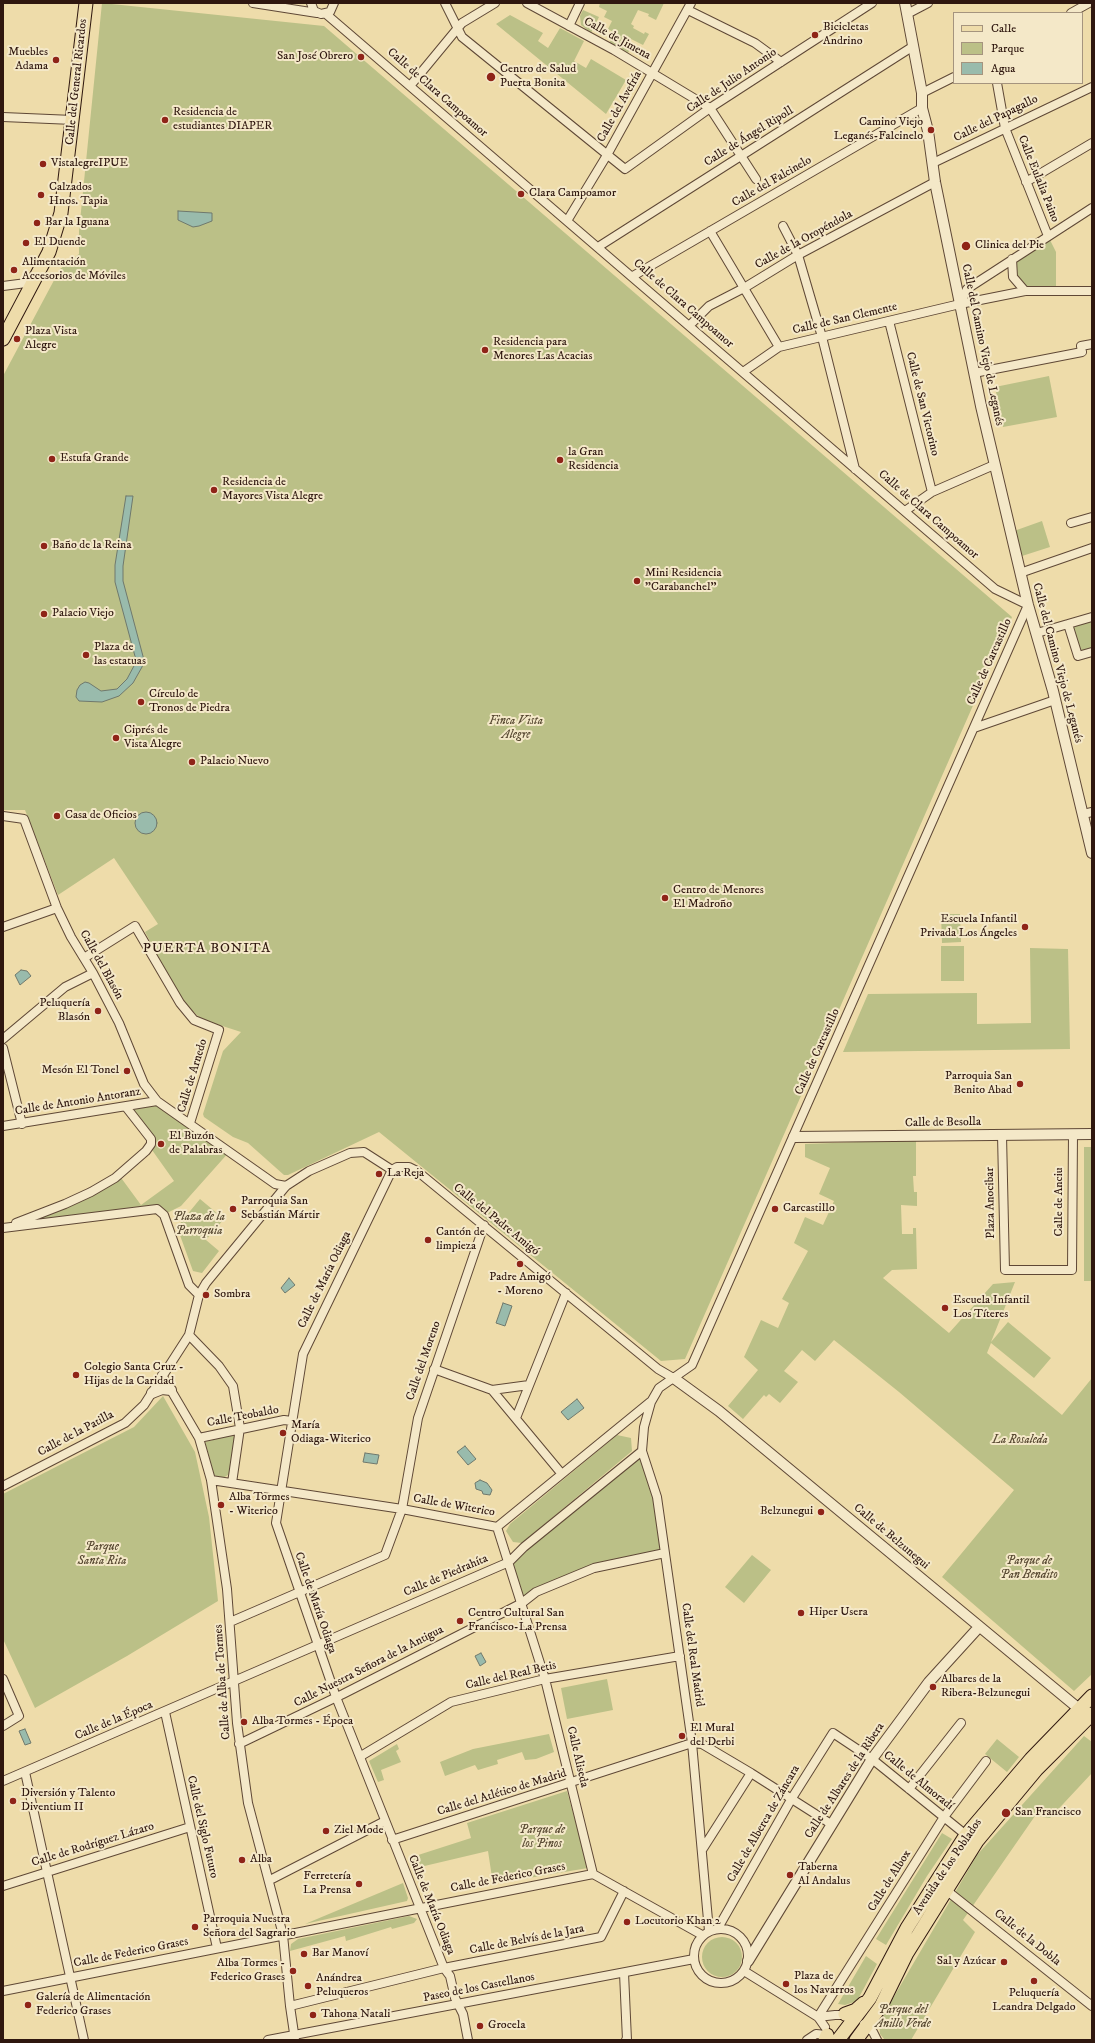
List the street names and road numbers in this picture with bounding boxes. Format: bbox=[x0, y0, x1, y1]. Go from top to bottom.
street label: Calle de Jimena bbox=[581, 15, 653, 63]
street label: Calle del General Ricardos bbox=[63, 18, 91, 146]
street label: Calle de Clara Campoamor bbox=[384, 45, 490, 141]
street label: Calle de Julio Antonio bbox=[684, 46, 780, 116]
street label: Calle del Avefría bbox=[595, 69, 645, 145]
street label: Calle del Papagallo bbox=[951, 92, 1041, 146]
street label: Calle de Ángel Ripoll bbox=[702, 104, 796, 170]
street label: Calle Eulalia Paino bbox=[1014, 133, 1062, 225]
street label: Calle del Falcinelo bbox=[730, 153, 814, 211]
street label: Calle de la Oropéndola bbox=[753, 207, 855, 273]
street label: Calle de Clara Campoamor bbox=[630, 256, 736, 352]
street label: Calle del Camino Viejo de Leganés bbox=[958, 263, 1006, 427]
street label: Calle de San Clemente bbox=[791, 300, 899, 338]
street label: Calle de San Victorino bbox=[902, 351, 942, 457]
street label: Calle de Clara Campoamor bbox=[875, 467, 981, 563]
street label: Calle del Camino Viejo de Leganés bbox=[1029, 581, 1085, 745]
street label: Calle de Carcastillo bbox=[965, 617, 1015, 707]
street label: Calle del Blasón bbox=[76, 928, 126, 1002]
street label: Calle de Carcastillo bbox=[793, 1007, 843, 1097]
street label: Calle de Arnedo bbox=[175, 1037, 211, 1115]
street label: Calle de Antonio Antoranz bbox=[14, 1085, 142, 1119]
street label: Calle de Besolla bbox=[905, 1115, 981, 1131]
street label: Plaza Anocibar bbox=[983, 1167, 999, 1239]
street label: Calle de Anciu bbox=[1053, 1167, 1067, 1237]
street label: Calle del Padre Amigó bbox=[450, 1181, 542, 1259]
street label: Calle de María Odiaga bbox=[295, 1229, 355, 1331]
street label: Calle del Moreno bbox=[404, 1319, 444, 1403]
street label: Calle Teobaldo bbox=[206, 1403, 280, 1431]
street label: Calle de la Patilla bbox=[36, 1408, 116, 1460]
street label: Calle de Witerico bbox=[412, 1492, 496, 1520]
street label: Calle de Belzunegui bbox=[850, 1501, 932, 1573]
street label: Calle de María Odiaga bbox=[291, 1550, 339, 1656]
street label: Calle de Piedrahíta bbox=[402, 1552, 490, 1600]
street label: Calle del Real Madrid bbox=[678, 1602, 706, 1708]
street label: Calle Nuestra Señora de la Antigua bbox=[292, 1623, 446, 1711]
street label: Calle de Alba de Tormes bbox=[212, 1624, 234, 1740]
street label: Calle del Real Betis bbox=[464, 1659, 558, 1693]
street label: Calle de la Época bbox=[73, 1698, 155, 1744]
street label: Calle de Albares de la Ribera bbox=[802, 1720, 888, 1842]
street label: Calle Aliseda bbox=[563, 1725, 591, 1789]
street label: Calle de Almoradí bbox=[880, 1748, 956, 1814]
street label: Calle de Alberca de Záncara bbox=[725, 1763, 803, 1885]
street label: Calle del Atlético de Madrid bbox=[436, 1766, 568, 1820]
street label: Calle del Siglo Futuro bbox=[183, 1774, 221, 1880]
street label: Avenida de los Poblados bbox=[910, 1816, 986, 1918]
street label: Calle de Rodríguez Lázaro bbox=[30, 1819, 156, 1871]
street label: Calle de Albox bbox=[865, 1848, 915, 1914]
street label: Calle de María Odiaga bbox=[404, 1853, 458, 1957]
street label: Calle de Federico Grases bbox=[450, 1860, 566, 1896]
street label: Calle de la Dobla bbox=[991, 1907, 1063, 1969]
street label: Calle de Belvís de la Jara bbox=[469, 1922, 585, 1958]
street label: Calle de Federico Grases bbox=[73, 1935, 189, 1971]
street label: Paseo de los Castellanos bbox=[422, 1970, 536, 2006]

